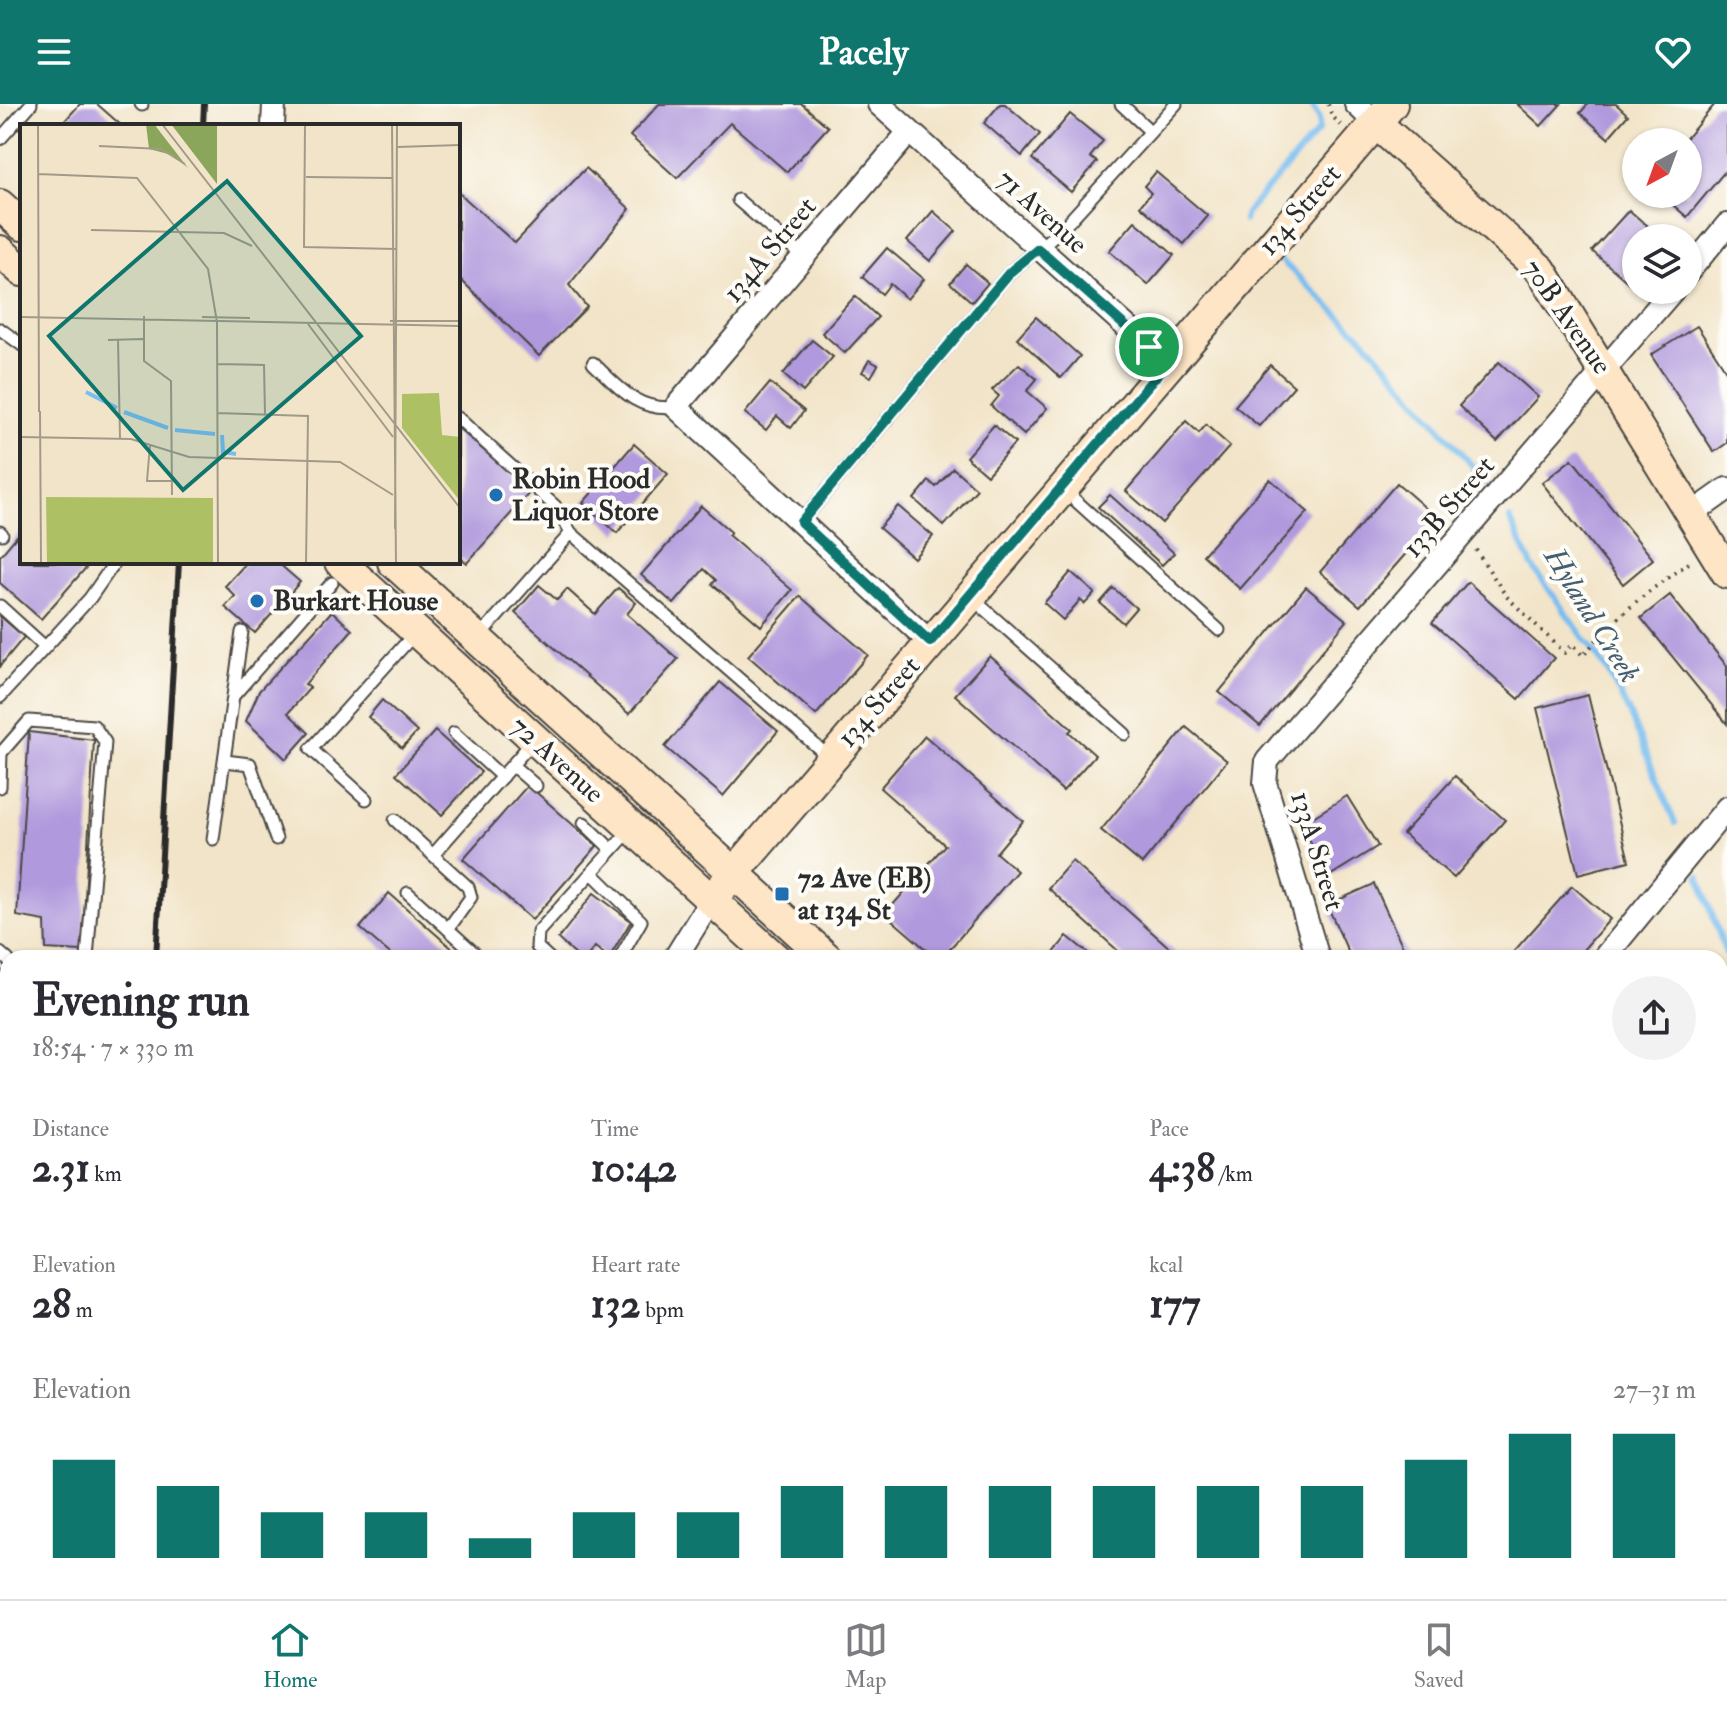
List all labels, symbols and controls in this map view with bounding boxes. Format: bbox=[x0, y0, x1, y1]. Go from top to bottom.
icon: menu bbox=[32, 30, 76, 74]
text: Pacely bbox=[819, 30, 908, 75]
icon: heart bbox=[1651, 30, 1695, 74]
inset map bbox=[20, 124, 460, 564]
north arrow bbox=[1622, 128, 1702, 208]
map controls bbox=[1622, 128, 1702, 304]
street label: 134 Street bbox=[1251, 157, 1349, 263]
street label: 71 Avenue bbox=[989, 162, 1095, 262]
street label: 134A Street bbox=[716, 190, 824, 310]
button: layers bbox=[1622, 224, 1702, 304]
street label: 70B Avenue bbox=[1515, 253, 1619, 382]
pin bbox=[1115, 313, 1183, 381]
icon: arrive bbox=[1127, 325, 1171, 369]
street label: 133B Street bbox=[1395, 449, 1503, 565]
place label: Robin Hood Liquor Store bbox=[512, 462, 659, 529]
marker: Robin Hood Liquor Store bbox=[487, 486, 505, 504]
water label: Hyland Creek bbox=[1535, 539, 1648, 690]
place label: Burkart House bbox=[273, 584, 438, 619]
marker: Burkart House bbox=[248, 592, 266, 610]
street label: 134 Street bbox=[830, 649, 928, 755]
street label: 72 Avenue bbox=[503, 709, 611, 811]
street label: 133A Street bbox=[1282, 787, 1352, 915]
place label: 72 Ave (EB) at 134 St bbox=[798, 861, 931, 928]
marker: 72 Ave (EB) at 134 St bbox=[773, 885, 791, 903]
text: Evening run bbox=[32, 974, 250, 1029]
button: share bbox=[1612, 976, 1696, 1060]
text: 18:54 · 7 × 330 m bbox=[32, 1032, 194, 1064]
text: Distance bbox=[32, 1115, 109, 1143]
text: Time bbox=[591, 1115, 639, 1143]
text: Pace bbox=[1149, 1115, 1189, 1143]
text: 2.31 bbox=[32, 1143, 90, 1194]
text: 10:42 bbox=[591, 1143, 677, 1194]
text: 4:38 bbox=[1149, 1143, 1215, 1194]
text: km bbox=[90, 1160, 122, 1188]
text: /km bbox=[1215, 1160, 1253, 1188]
text: Elevation bbox=[32, 1251, 116, 1279]
text: Heart rate bbox=[591, 1251, 680, 1279]
text: kcal bbox=[1149, 1251, 1183, 1279]
text: 28 bbox=[32, 1279, 71, 1330]
text: 132 bbox=[591, 1279, 641, 1330]
text: 177 bbox=[1149, 1279, 1200, 1330]
text: m bbox=[71, 1296, 93, 1324]
text: bpm bbox=[641, 1296, 684, 1324]
text: Elevation bbox=[32, 1374, 131, 1406]
text: 27–31 m bbox=[1613, 1374, 1696, 1406]
tab: Home bbox=[263, 1618, 318, 1694]
tab: Map bbox=[844, 1618, 888, 1694]
tab: Saved bbox=[1414, 1618, 1464, 1694]

